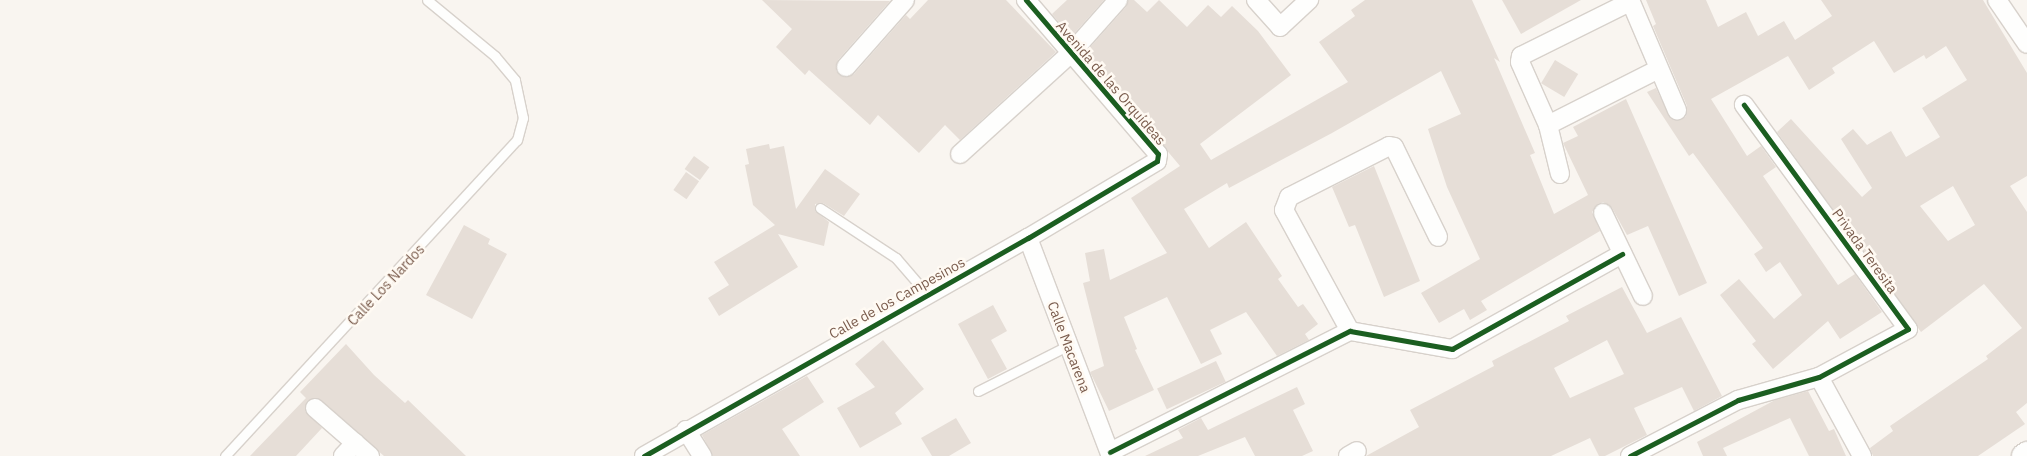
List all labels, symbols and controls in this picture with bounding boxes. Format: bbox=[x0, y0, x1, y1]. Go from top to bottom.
street label: Avenida de las Orquídeas bbox=[1053, 18, 1169, 148]
street label: Privada Teresita bbox=[1829, 205, 1901, 297]
street label: Calle Los Nardos bbox=[344, 241, 428, 329]
street label: Calle de los Campesinos bbox=[826, 254, 968, 342]
street label: Calle Macarena bbox=[1044, 299, 1094, 395]

